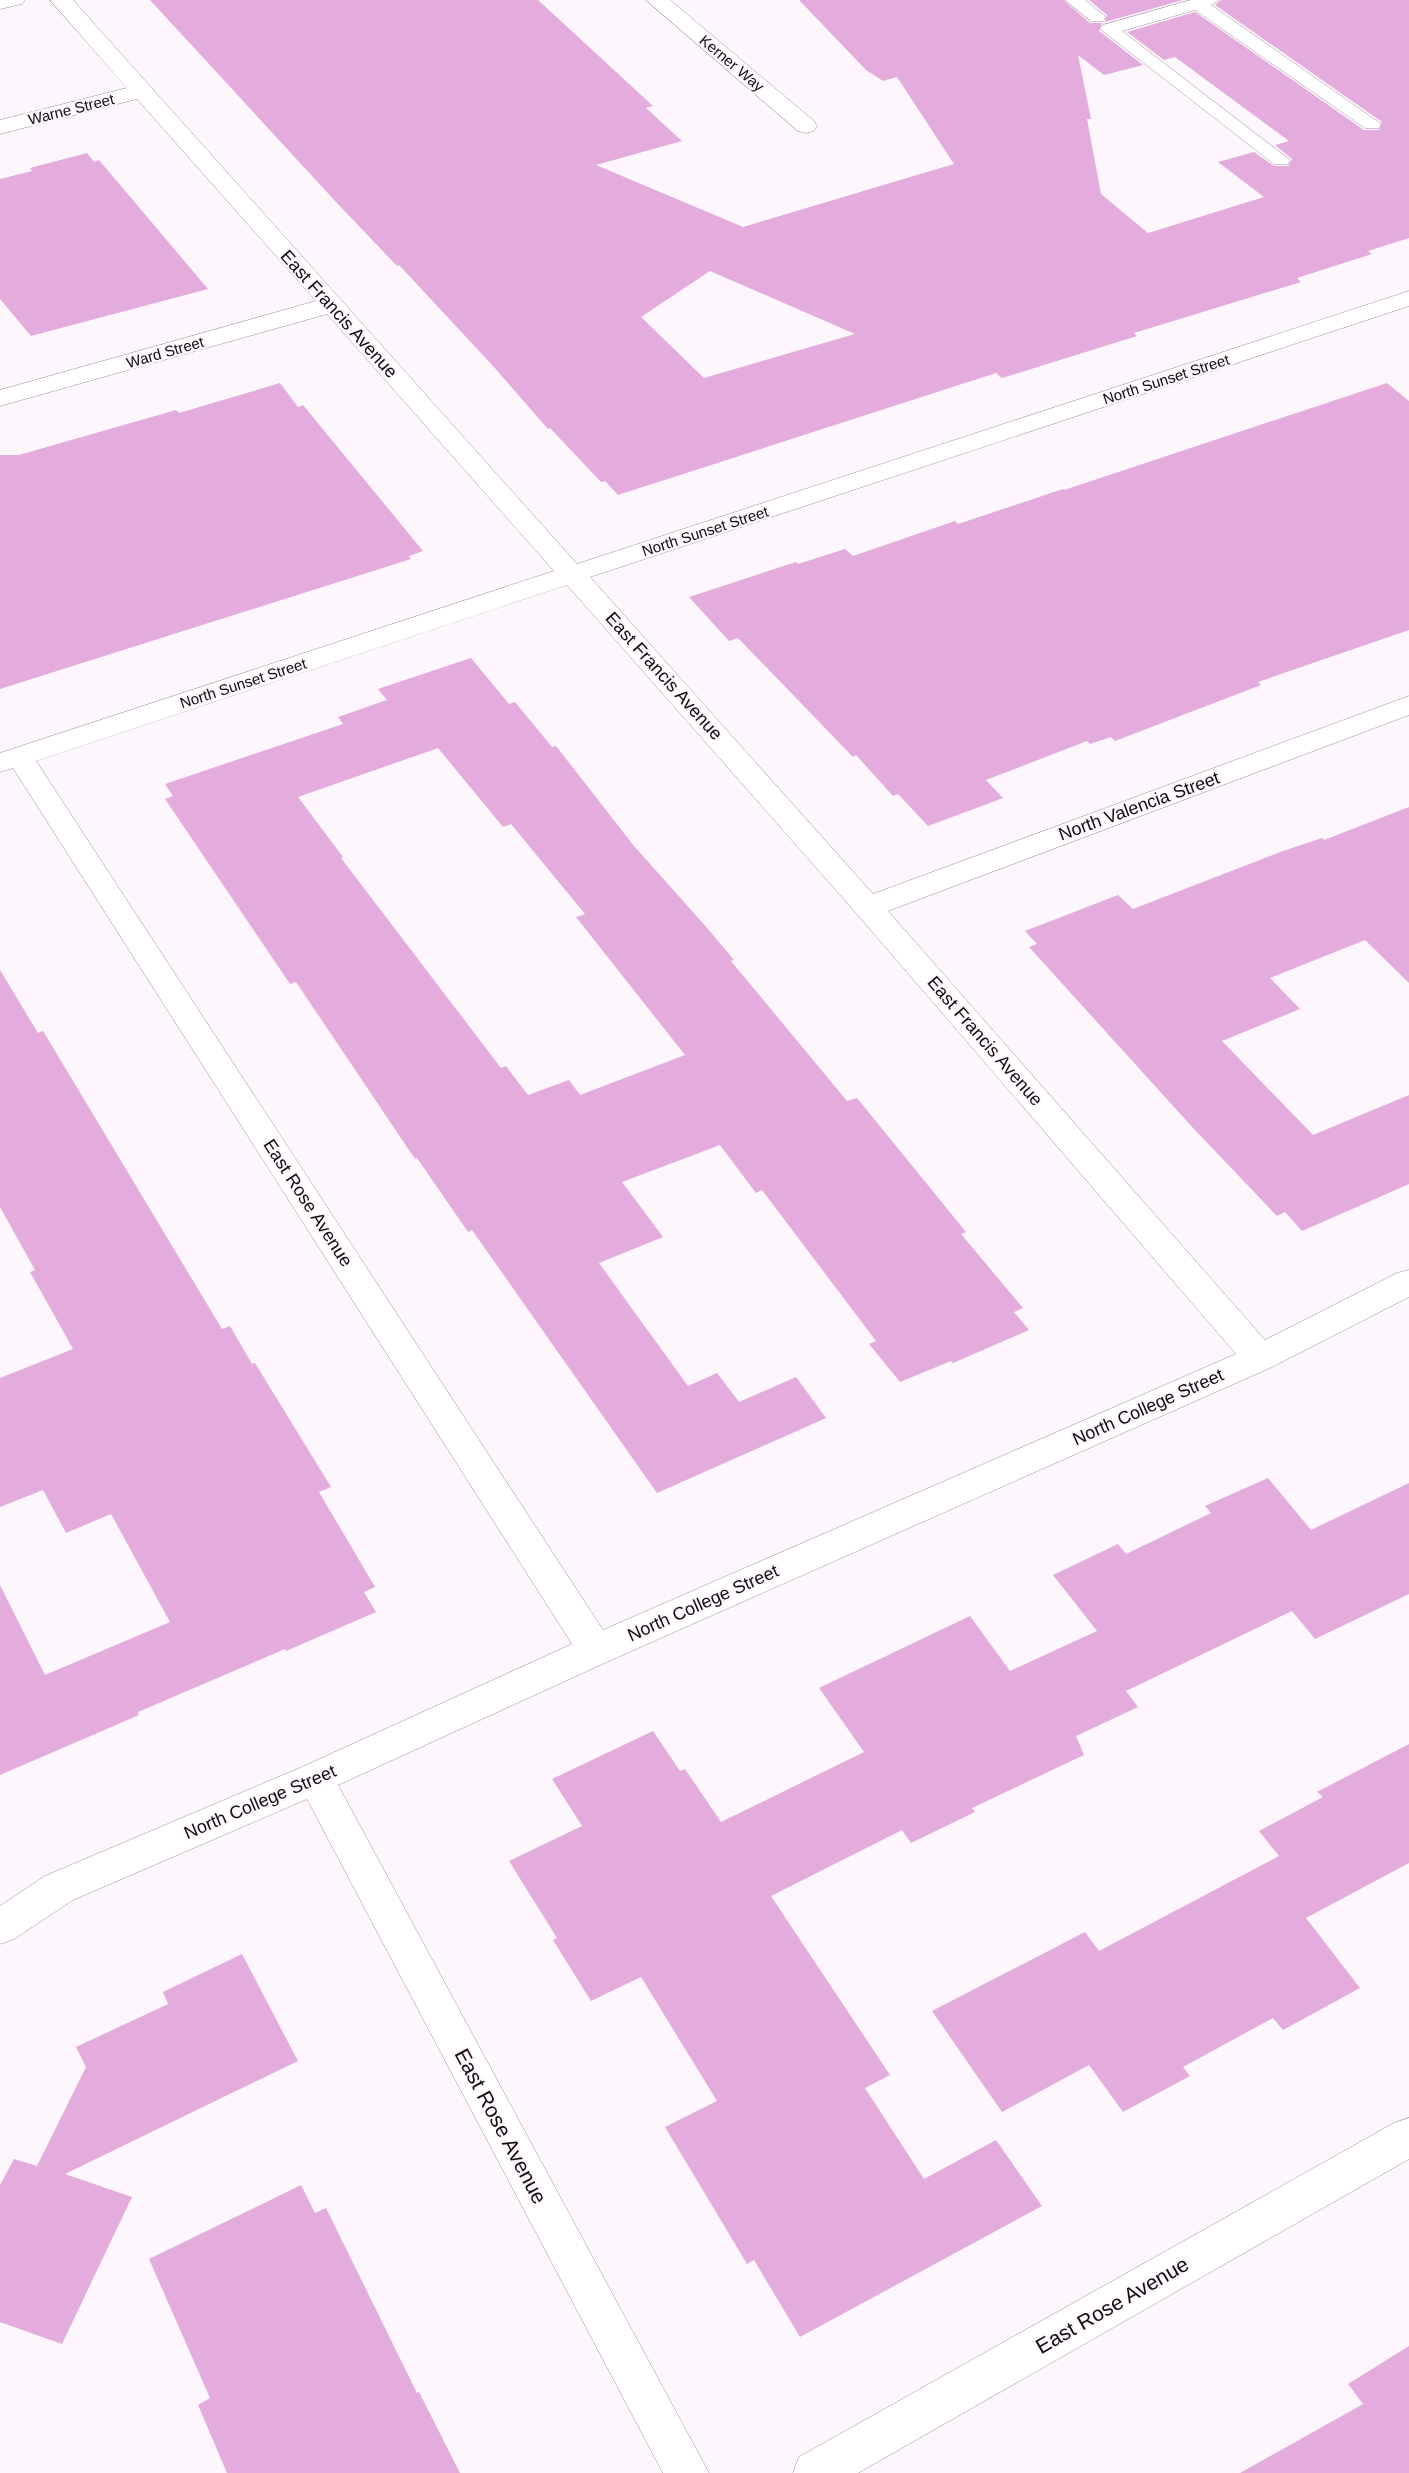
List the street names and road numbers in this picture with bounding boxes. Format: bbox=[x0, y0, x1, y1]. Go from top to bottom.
street label: Kerner Way bbox=[696, 31, 768, 95]
street label: Warne Street bbox=[26, 90, 116, 128]
street label: East Francis Avenue bbox=[276, 246, 402, 382]
street label: Ward Street bbox=[124, 333, 206, 371]
street label: North Sunset Street bbox=[1101, 350, 1232, 407]
street label: North Sunset Street bbox=[640, 502, 771, 559]
street label: East Francis Avenue bbox=[601, 608, 727, 744]
street label: North Sunset Street bbox=[178, 654, 309, 711]
street label: North Valencia Street bbox=[1056, 768, 1222, 844]
street label: East Francis Avenue bbox=[923, 972, 1047, 1110]
street label: East Rose Avenue bbox=[259, 1136, 357, 1270]
street label: North College Street bbox=[1069, 1365, 1227, 1449]
street label: North College Street bbox=[624, 1561, 782, 1645]
street label: North College Street bbox=[181, 1761, 339, 1843]
street label: East Rose Avenue bbox=[450, 2044, 552, 2208]
street label: East Rose Avenue bbox=[1032, 2252, 1192, 2358]

